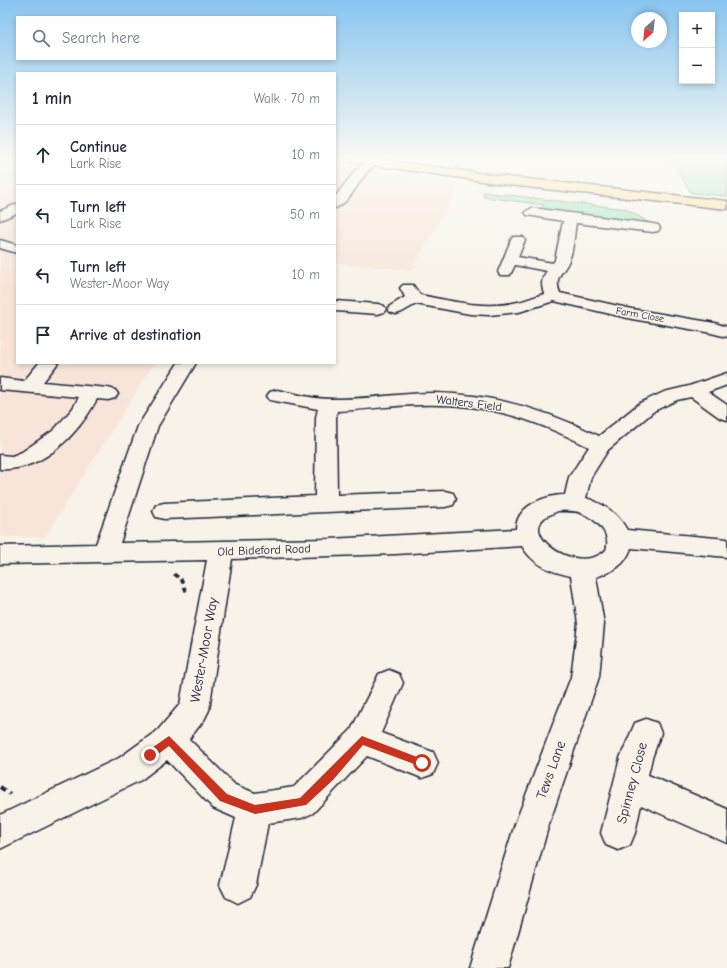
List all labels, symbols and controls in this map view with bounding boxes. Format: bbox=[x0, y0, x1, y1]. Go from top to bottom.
north arrow bbox=[631, 12, 667, 48]
map controls bbox=[679, 12, 715, 84]
button: + bbox=[679, 12, 715, 48]
search box bbox=[16, 16, 336, 60]
icon: search bbox=[30, 27, 52, 49]
text: Search here bbox=[62, 29, 140, 47]
button: − bbox=[679, 48, 715, 84]
text: 1 min bbox=[32, 89, 72, 108]
text: Walk · 70 m bbox=[254, 91, 320, 106]
text: Continue bbox=[70, 138, 127, 156]
icon: ahead bbox=[32, 144, 54, 166]
text: 10 m bbox=[292, 147, 320, 162]
text: Lark Rise bbox=[70, 156, 121, 171]
text: Turn left bbox=[70, 198, 126, 216]
icon: left bbox=[32, 204, 54, 226]
text: 50 m bbox=[290, 207, 320, 222]
text: Lark Rise bbox=[70, 216, 121, 231]
text: Turn left bbox=[70, 258, 126, 276]
icon: left bbox=[32, 264, 54, 286]
text: 10 m bbox=[292, 267, 320, 282]
text: Wester-Moor Way bbox=[70, 276, 169, 291]
street label: Farm Close bbox=[615, 305, 665, 325]
icon: arrive bbox=[32, 324, 54, 346]
text: Arrive at destination bbox=[70, 326, 201, 344]
street label: Walters Field bbox=[435, 392, 503, 414]
street label: Old Bideford Road bbox=[217, 541, 311, 559]
street label: Wester-Moor Way bbox=[186, 595, 222, 704]
street label: Tews Lane bbox=[533, 739, 569, 801]
street label: Spinney Close bbox=[613, 740, 651, 826]
route end bbox=[141, 746, 159, 764]
route start bbox=[413, 754, 431, 772]

